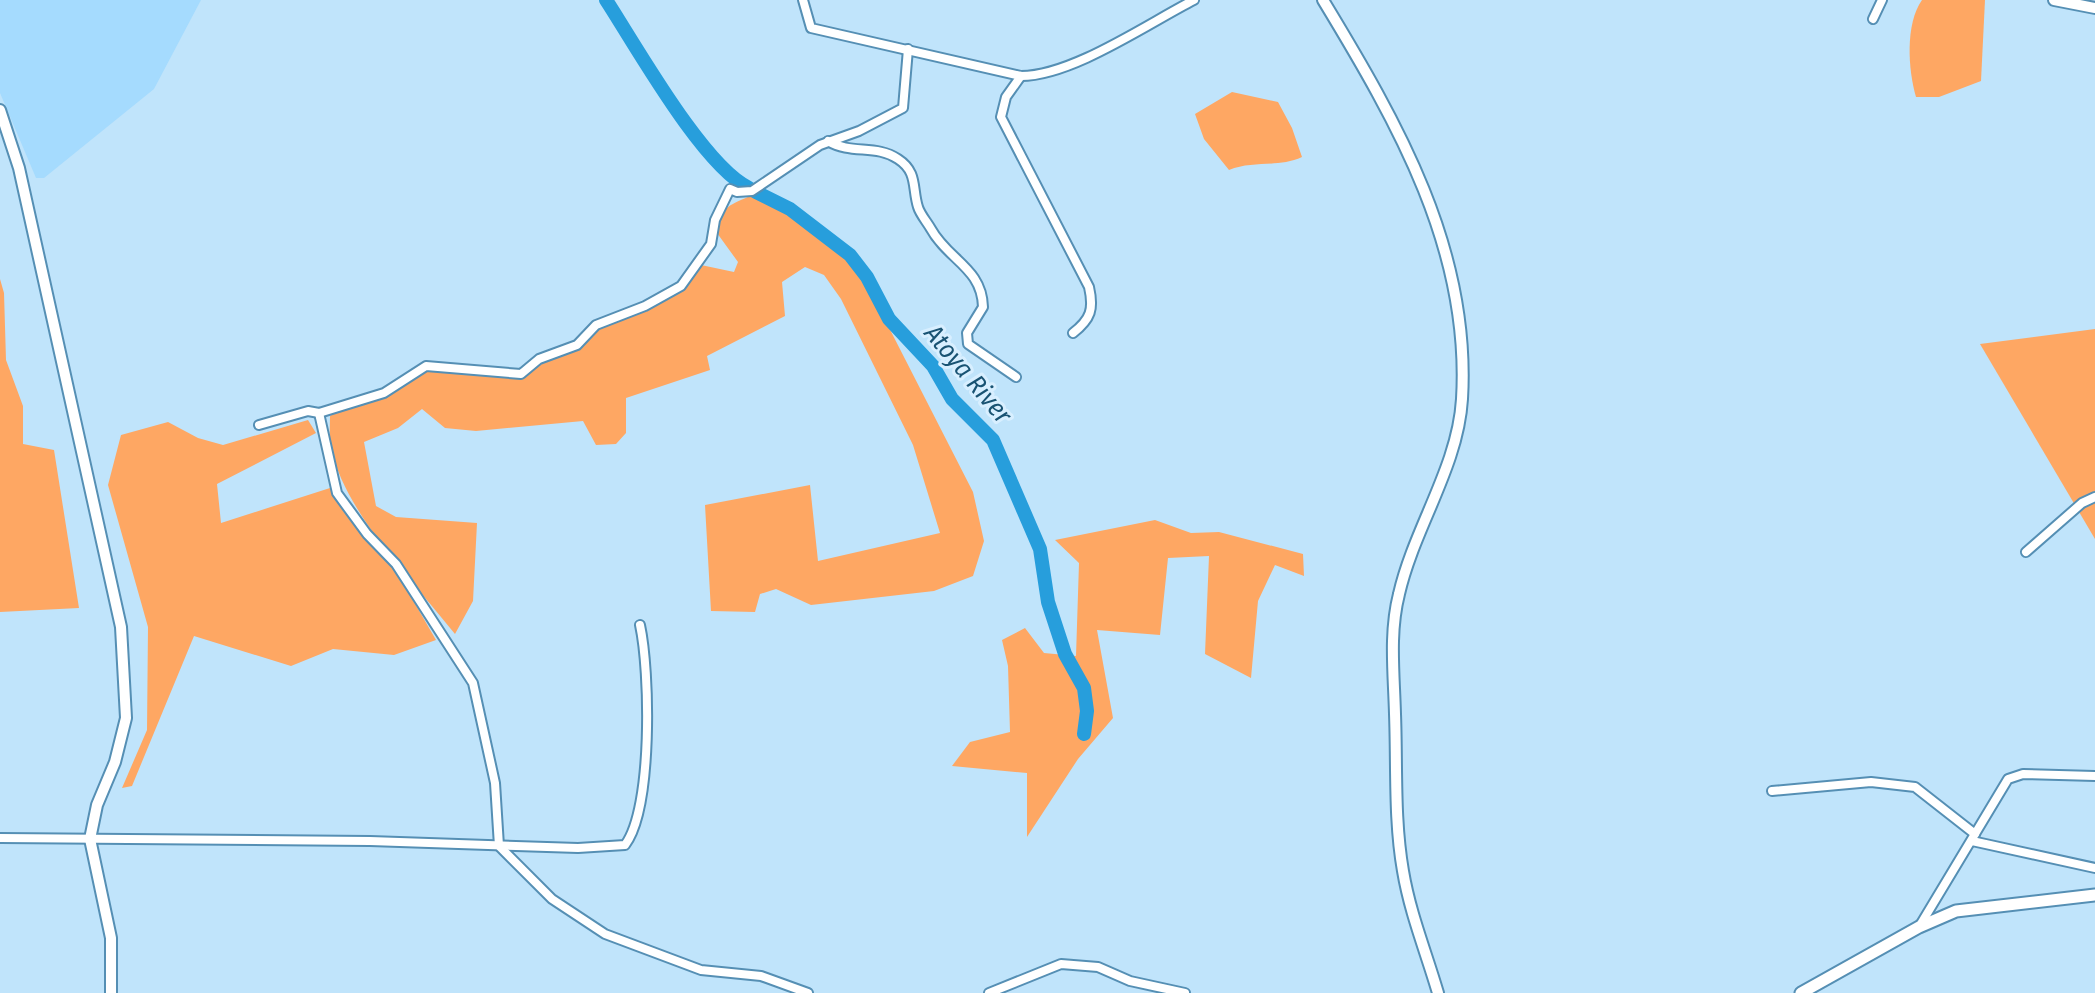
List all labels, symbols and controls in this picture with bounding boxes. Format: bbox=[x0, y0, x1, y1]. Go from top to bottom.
water label: Atoya River bbox=[917, 318, 1019, 430]

